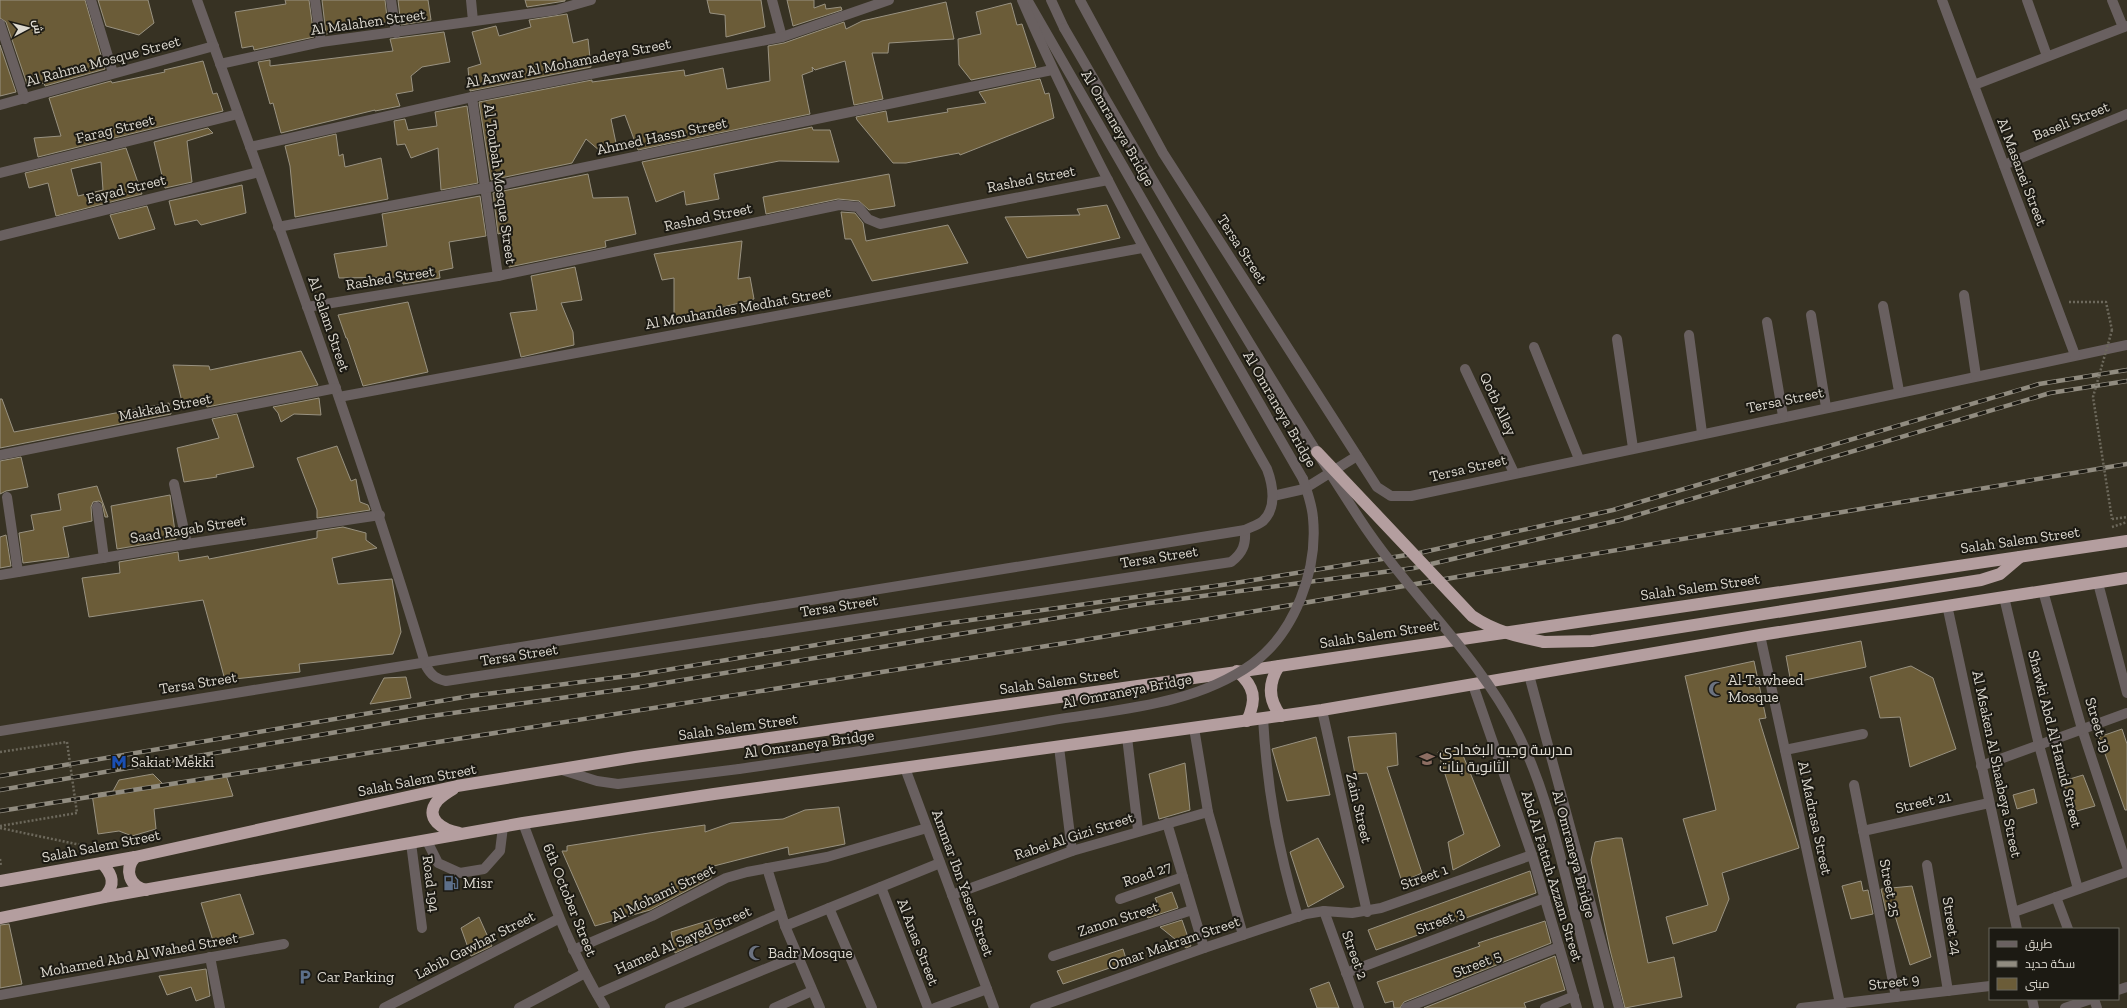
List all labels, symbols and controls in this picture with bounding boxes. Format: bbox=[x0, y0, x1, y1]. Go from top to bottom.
street label: Al Malahen Street bbox=[309, 5, 427, 39]
north arrow bbox=[8, 8, 48, 48]
text: ش bbox=[30, 19, 45, 35]
street label: Al Rahma Mosque Street bbox=[24, 32, 183, 90]
street label: Al Anwar Al Mohamadeya Street bbox=[464, 34, 673, 92]
street label: Al Omraneya Bridge bbox=[1077, 67, 1159, 189]
street label: Baseli Street bbox=[2030, 97, 2112, 145]
street label: Al Toubah Mosque Street bbox=[480, 103, 520, 266]
street label: Farag Street bbox=[74, 110, 156, 147]
street label: Ahmed Hassn Street bbox=[595, 113, 729, 159]
street label: Al Masanei Street bbox=[1993, 116, 2051, 229]
street label: Rashed Street bbox=[985, 162, 1077, 196]
street label: Fayad Street bbox=[84, 170, 168, 208]
street label: Rashed Street bbox=[662, 199, 754, 235]
street label: Tersa Street bbox=[1213, 211, 1271, 287]
street label: Rashed Street bbox=[344, 262, 436, 294]
street label: Al Salam Street bbox=[304, 274, 354, 374]
street label: Al Mouhandes Medhat Street bbox=[644, 283, 833, 333]
street label: Al Omraneya Bridge bbox=[1239, 348, 1321, 470]
street label: Qotb Alley bbox=[1476, 370, 1521, 439]
street label: Tersa Street bbox=[1745, 383, 1826, 417]
street label: Makkah Street bbox=[117, 389, 213, 425]
street label: Tersa Street bbox=[1428, 450, 1509, 486]
street label: Saad Ragab Street bbox=[129, 511, 248, 547]
street label: Salah Salem Street bbox=[1959, 523, 2081, 557]
street label: Tersa Street bbox=[1119, 542, 1200, 572]
street label: Salah Salem Street bbox=[1639, 570, 1761, 604]
street label: Tersa Street bbox=[799, 591, 880, 621]
street label: Salah Salem Street bbox=[1318, 616, 1440, 652]
street label: Tersa Street bbox=[479, 640, 560, 670]
street label: Shawki Abd Al Hamid Street bbox=[2024, 648, 2086, 830]
street label: Salah Salem Street bbox=[998, 664, 1120, 698]
street label: Tersa Street bbox=[158, 668, 239, 698]
street label: Al Msaken Al Shaabeya Street bbox=[1968, 669, 2026, 860]
street label: Al Omraneya Bridge bbox=[1061, 670, 1193, 712]
place label: Al-Tawheed Mosque bbox=[1728, 671, 1804, 706]
mosque icon: Al-Tawheed Mosque bbox=[1707, 680, 1725, 698]
street label: Street 19 bbox=[2081, 695, 2115, 755]
street label: Salah Salem Street bbox=[677, 710, 799, 744]
street label: Al Omraneya Bridge bbox=[743, 726, 875, 762]
place label: مدرسة وجيه البغدادى الثانوية بنات bbox=[1439, 741, 1573, 776]
school or university icon: مدرسة وجيه البغدادى الثانوية بنات bbox=[1418, 750, 1436, 768]
metro station icon: Sakiat Mekki bbox=[110, 753, 128, 771]
place label: Sakiat Mekki bbox=[131, 753, 214, 771]
street label: Al Madrasa Street bbox=[1794, 759, 1836, 877]
street label: Salah Salem Street bbox=[356, 760, 478, 800]
street label: Zain Street bbox=[1342, 771, 1376, 845]
street label: Street 21 bbox=[1893, 787, 1953, 817]
street label: Abd Al Fattah Azzam Street bbox=[1517, 788, 1587, 964]
street label: Al Omraneya Bridge bbox=[1548, 788, 1600, 920]
street label: Ammar Ibn Yaser Street bbox=[928, 807, 998, 959]
street label: Rabei Al Gizi Street bbox=[1012, 808, 1136, 864]
street label: Salah Salem Street bbox=[40, 826, 162, 866]
street label: 6th October Street bbox=[539, 841, 601, 960]
street label: Road 194 bbox=[419, 854, 443, 914]
street label: Road 27 bbox=[1120, 857, 1174, 891]
street label: Street 25 bbox=[1876, 858, 1904, 919]
street label: Al Mohami Street bbox=[608, 860, 718, 926]
street label: Street 1 bbox=[1398, 860, 1450, 894]
fuel station icon: Misr bbox=[442, 874, 460, 892]
place label: Misr bbox=[463, 874, 493, 892]
street label: Al Anas Street bbox=[893, 896, 943, 988]
street label: Street 24 bbox=[1939, 896, 1965, 956]
street label: Zanon Street bbox=[1075, 897, 1161, 940]
street label: Hamed Al Sayed Street bbox=[612, 902, 754, 978]
street label: Street 3 bbox=[1413, 904, 1467, 938]
street label: Labib Gawhar Street bbox=[412, 907, 538, 983]
street label: Omar Makram Street bbox=[1106, 912, 1243, 974]
street label: Street 2 bbox=[1338, 928, 1372, 982]
legend bbox=[1989, 928, 2119, 1000]
street label: Mohamed Abd Al Wahed Street bbox=[39, 929, 240, 981]
text: طريق bbox=[2025, 937, 2053, 951]
mosque icon: Badr Mosque bbox=[747, 944, 765, 962]
place label: Badr Mosque bbox=[768, 944, 853, 962]
street label: Street 5 bbox=[1450, 946, 1504, 982]
text: سكة حديد bbox=[2025, 957, 2075, 971]
parking icon: Car Parking bbox=[296, 968, 314, 986]
place label: Car Parking bbox=[317, 968, 394, 986]
street label: Street 9 bbox=[1868, 970, 1920, 994]
text: مبنى bbox=[2025, 977, 2050, 991]

